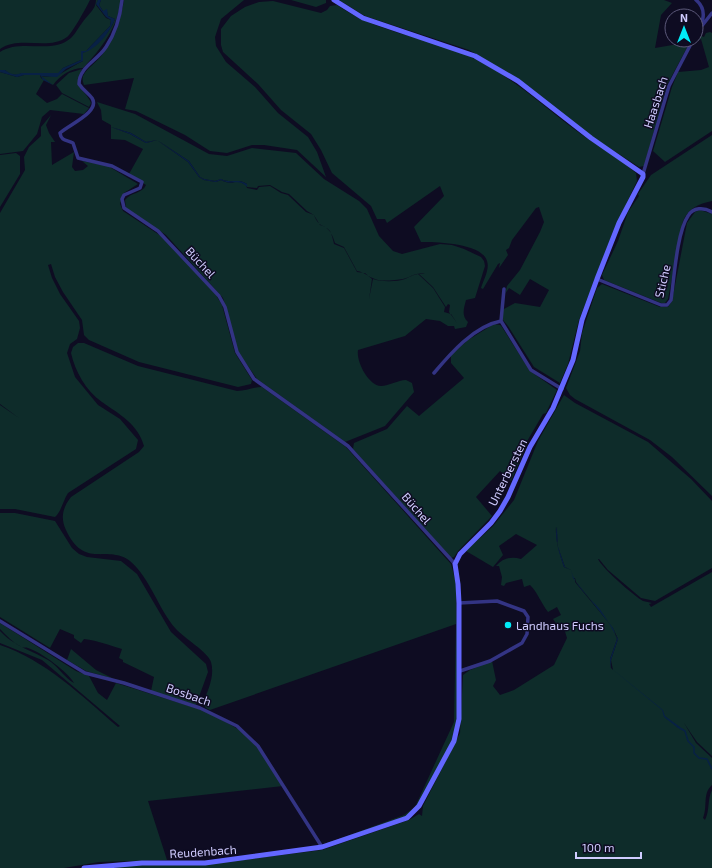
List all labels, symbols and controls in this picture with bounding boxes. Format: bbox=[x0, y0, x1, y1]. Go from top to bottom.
north arrow bbox=[664, 8, 704, 48]
text: N bbox=[680, 11, 688, 24]
street label: Haasbach bbox=[640, 74, 670, 130]
street label: Büchel bbox=[183, 244, 219, 281]
street label: Stiche bbox=[651, 263, 673, 299]
street label: Unterbersten bbox=[485, 436, 529, 508]
street label: Büchel bbox=[400, 489, 435, 527]
place label: Landhaus Fuchs bbox=[516, 618, 604, 632]
marker: Landhaus Fuchs bbox=[503, 620, 513, 630]
street label: Bosbach bbox=[165, 680, 213, 708]
scale bar bbox=[576, 834, 641, 860]
text: 100 m bbox=[582, 840, 614, 854]
street label: Reudenbach bbox=[169, 842, 237, 860]

